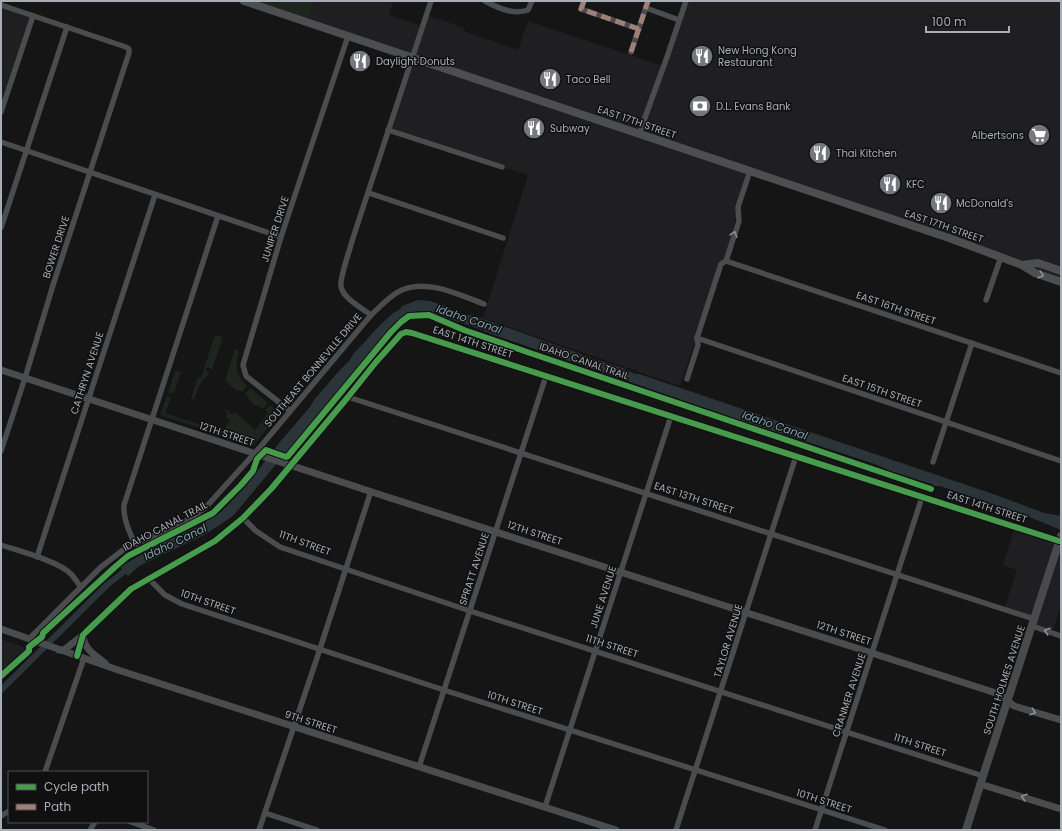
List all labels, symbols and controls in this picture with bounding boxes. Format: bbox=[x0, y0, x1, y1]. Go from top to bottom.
scale bar bbox=[926, 8, 1009, 34]
text: 100 m bbox=[932, 13, 966, 30]
restaurant icon: New Hong Kong Restaurant bbox=[689, 43, 715, 69]
place label: New Hong Kong Restaurant bbox=[718, 43, 797, 70]
restaurant icon: Daylight Donuts bbox=[347, 48, 373, 74]
place label: Daylight Donuts bbox=[376, 54, 455, 69]
restaurant icon: Taco Bell bbox=[537, 66, 563, 92]
place label: Taco Bell bbox=[566, 72, 611, 87]
bank icon: D.L. Evans Bank bbox=[687, 93, 713, 119]
place label: D.L. Evans Bank bbox=[716, 99, 791, 114]
street label: EAST 17TH STREET bbox=[596, 101, 679, 143]
restaurant icon: Subway bbox=[521, 115, 547, 141]
place label: Subway bbox=[550, 121, 590, 136]
supermarket icon: Albertsons bbox=[1026, 122, 1052, 148]
place label: Albertsons bbox=[971, 128, 1024, 143]
restaurant icon: Thai Kitchen bbox=[807, 140, 833, 166]
place label: Thai Kitchen bbox=[836, 146, 897, 161]
restaurant icon: KFC bbox=[877, 171, 903, 197]
place label: KFC bbox=[906, 177, 925, 192]
restaurant icon: McDonald's bbox=[928, 190, 954, 216]
street label: JUNIPER DRIVE bbox=[257, 194, 293, 264]
place label: McDonald's bbox=[956, 196, 1013, 211]
street label: EAST 17TH STREET bbox=[903, 205, 986, 247]
street label: BOWER DRIVE bbox=[39, 214, 73, 280]
one-way arrow bbox=[729, 231, 738, 238]
one-way arrow bbox=[1037, 270, 1044, 279]
street label: EAST 16TH STREET bbox=[854, 287, 938, 329]
water label: Idaho Canal bbox=[434, 300, 504, 338]
street label: SOUTHEAST BONNEVILLE DRIVE bbox=[261, 310, 365, 430]
street label: EAST 14TH STREET bbox=[431, 322, 516, 362]
street label: CATHRYN AVENUE bbox=[67, 330, 107, 416]
street label: IDAHO CANAL TRAIL bbox=[537, 339, 631, 384]
street label: EAST 15TH STREET bbox=[840, 370, 924, 412]
water label: Idaho Canal bbox=[740, 406, 810, 444]
street label: 12TH STREET bbox=[198, 418, 257, 450]
street label: EAST 13TH STREET bbox=[652, 478, 736, 518]
street label: EAST 14TH STREET bbox=[945, 487, 1030, 527]
street label: IDAHO CANAL TRAIL bbox=[120, 497, 211, 555]
street label: 12TH STREET bbox=[506, 517, 565, 549]
water label: Idaho Canal bbox=[141, 520, 209, 564]
street label: 11TH STREET bbox=[277, 527, 334, 560]
street label: SPRATT AVENUE bbox=[455, 531, 493, 607]
street label: JUNE AVENUE bbox=[586, 564, 620, 630]
street label: 10TH STREET bbox=[178, 586, 238, 619]
street label: TAYLOR AVENUE bbox=[710, 602, 746, 680]
street label: 12TH STREET bbox=[815, 617, 874, 649]
street label: SOUTH HOLMES AVENUE bbox=[979, 623, 1029, 737]
one-way arrow bbox=[1043, 627, 1050, 636]
street label: 11TH STREET bbox=[584, 630, 641, 662]
street label: CRANMER AVENUE bbox=[828, 651, 870, 739]
street label: 10TH STREET bbox=[485, 687, 545, 719]
street label: 9TH STREET bbox=[283, 706, 340, 738]
one-way arrow bbox=[1030, 707, 1037, 716]
street label: 11TH STREET bbox=[892, 729, 949, 761]
legend bbox=[8, 771, 148, 823]
text: Cycle path bbox=[44, 778, 109, 795]
street label: 10TH STREET bbox=[794, 785, 854, 817]
one-way arrow bbox=[1021, 793, 1028, 802]
text: Path bbox=[44, 798, 71, 815]

